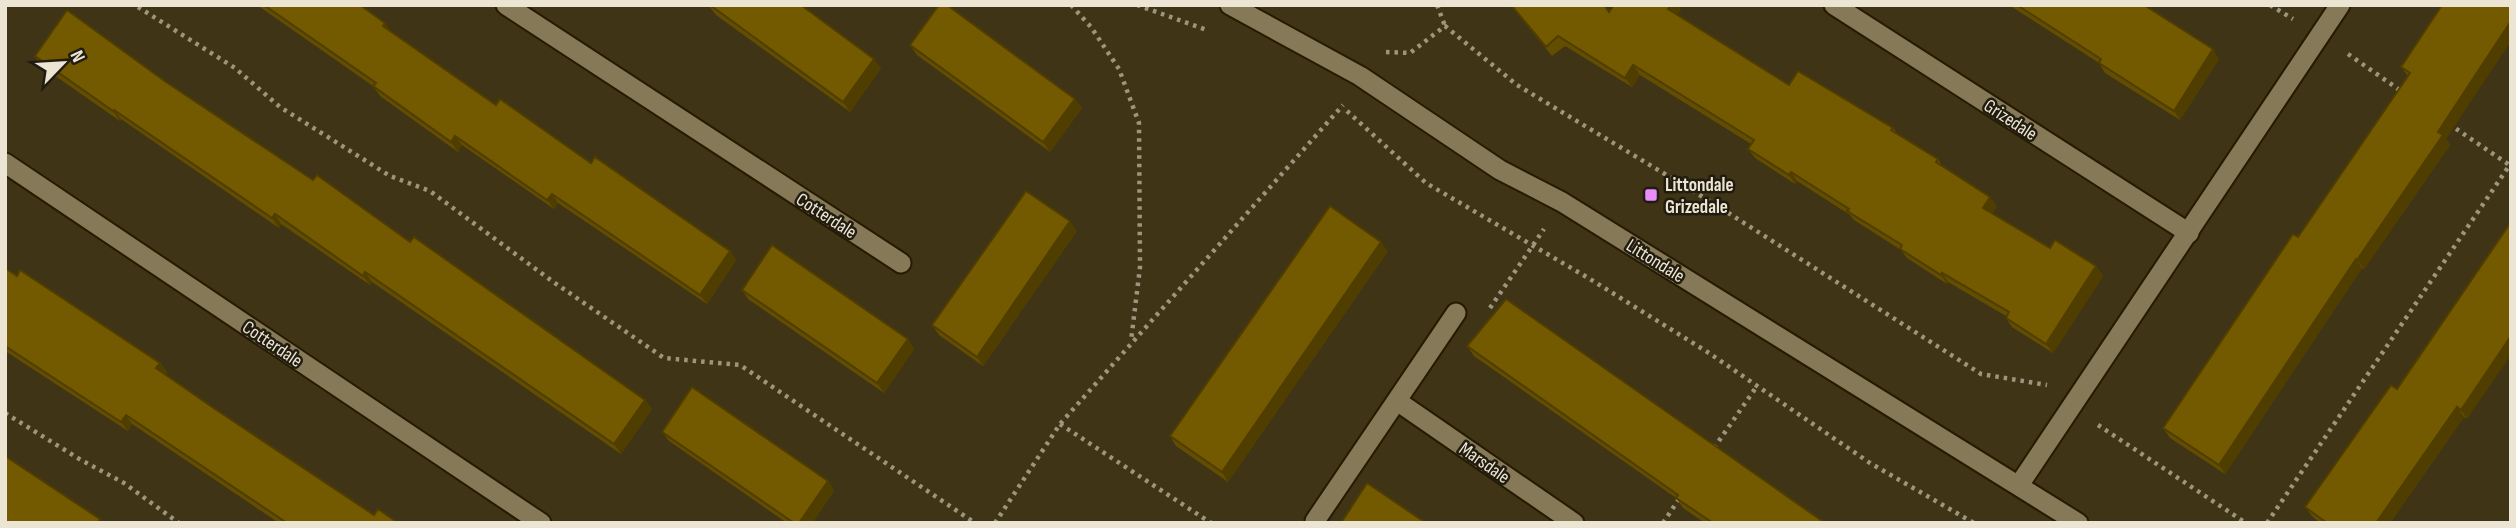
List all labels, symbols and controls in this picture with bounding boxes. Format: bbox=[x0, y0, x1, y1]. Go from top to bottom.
north arrow bbox=[28, 28, 98, 98]
text: N bbox=[64, 47, 90, 66]
street label: Grizedale bbox=[1979, 95, 2041, 146]
place label: Littondale Grizedale bbox=[1665, 174, 1734, 219]
marker: Littondale Grizedale bbox=[1643, 187, 1659, 203]
street label: Cotterdale bbox=[792, 188, 861, 244]
street label: Littondale bbox=[1622, 234, 1689, 288]
street label: Cotterdale bbox=[238, 316, 307, 373]
street label: Marsdale bbox=[1454, 437, 1514, 489]

